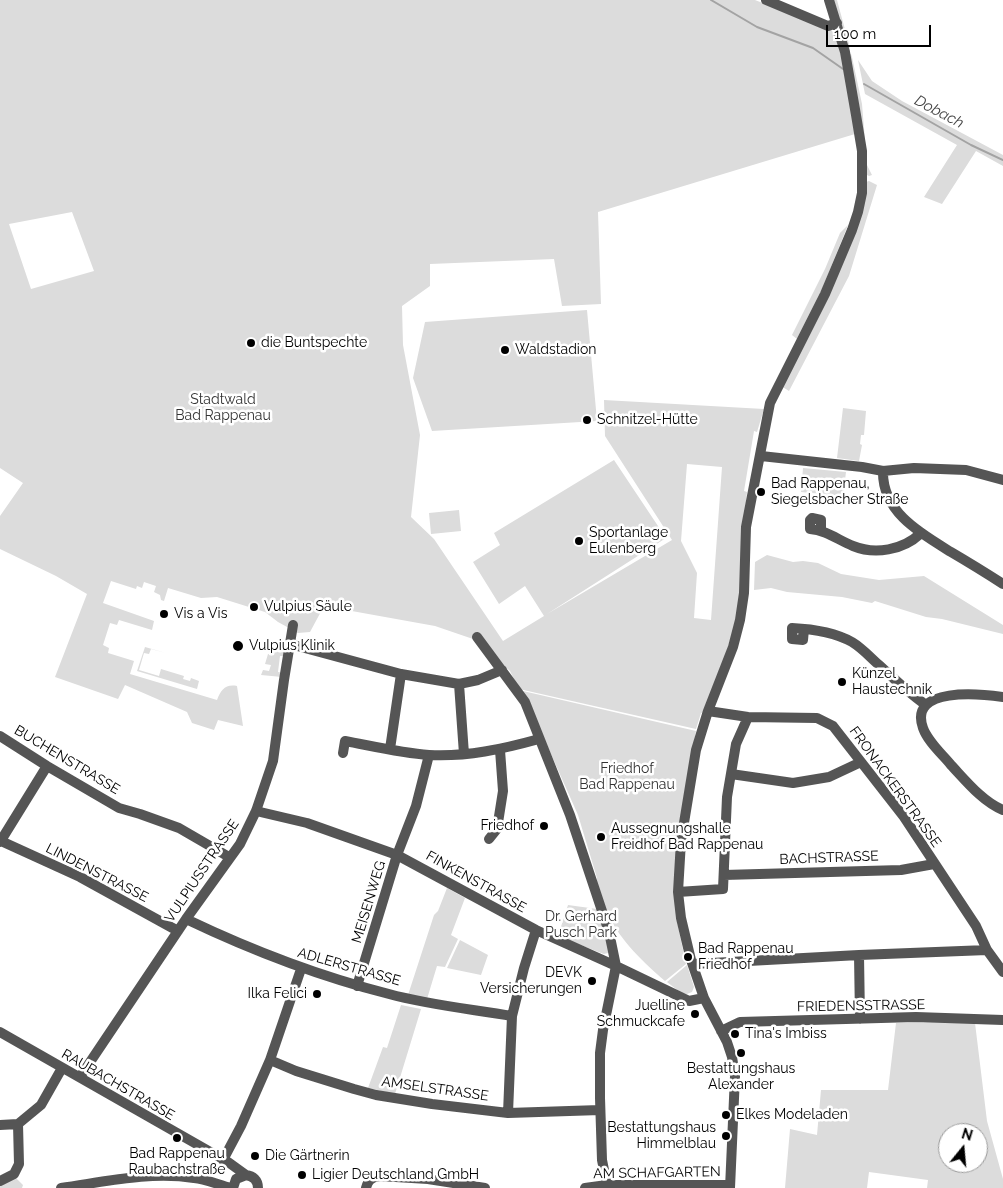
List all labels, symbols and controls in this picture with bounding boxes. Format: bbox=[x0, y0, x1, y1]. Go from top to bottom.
scale bar bbox=[828, 15, 933, 47]
text: 100 m bbox=[834, 25, 876, 43]
water label: Dobach bbox=[911, 92, 967, 132]
place label: die Buntspechte bbox=[261, 335, 367, 351]
marker: die Buntspechte bbox=[245, 337, 257, 349]
place label: Waldstadion bbox=[515, 342, 596, 358]
marker: Waldstadion bbox=[499, 344, 511, 356]
park label: Stadtwald Bad Rappenau bbox=[175, 392, 271, 424]
place label: Schnitzel-Hütte bbox=[597, 412, 698, 428]
marker: Schnitzel-Hütte bbox=[581, 414, 593, 426]
place label: Bad Rappenau, Siegelsbacher Straße bbox=[771, 476, 909, 508]
marker: Bad Rappenau, Siegelsbacher Straße bbox=[755, 486, 767, 498]
place label: Sportanlage Eulenberg bbox=[589, 525, 668, 558]
marker: Sportanlage Eulenberg bbox=[573, 535, 585, 547]
place label: Vulpius Säule bbox=[264, 599, 352, 615]
marker: Vulpius Säule bbox=[248, 601, 260, 613]
place label: Vis a Vis bbox=[174, 606, 227, 622]
marker: Vis a Vis bbox=[158, 608, 170, 620]
place label: Vulpius Klinik bbox=[249, 638, 335, 654]
marker: Vulpius Klinik bbox=[231, 639, 245, 653]
place label: Künzel Haustechnik bbox=[852, 666, 932, 699]
marker: Künzel Haustechnik bbox=[836, 676, 848, 688]
street label: BUCHENSTRASSE bbox=[11, 722, 123, 798]
street label: FRONACKERSTRASSE bbox=[846, 723, 944, 851]
park label: Friedhof Bad Rappenau bbox=[579, 761, 675, 794]
street label: VULPIUSSTRASSE bbox=[161, 816, 243, 926]
place label: Friedhof bbox=[480, 818, 534, 834]
marker: Friedhof bbox=[538, 820, 550, 832]
place label: Aussegnungshalle Freidhof Bad Rappenau bbox=[611, 821, 763, 854]
marker: Aussegnungshalle Freidhof Bad Rappenau bbox=[595, 831, 607, 843]
street label: LINDENSTRASSE bbox=[43, 840, 151, 906]
street label: FINKENSTRASSE bbox=[423, 848, 529, 916]
street label: BACHSTRASSE bbox=[779, 848, 879, 868]
street label: MEISENWEG bbox=[349, 859, 389, 945]
park label: Dr. Gerhard Pusch Park bbox=[545, 909, 617, 942]
place label: Bad Rappenau Friedhof bbox=[698, 941, 793, 974]
street label: ADLERSTRASSE bbox=[296, 944, 402, 990]
marker: Bad Rappenau Friedhof bbox=[682, 951, 694, 963]
place label: DEVK Versicherungen bbox=[480, 965, 582, 998]
marker: DEVK Versicherungen bbox=[586, 975, 598, 987]
place label: Ilka Felici bbox=[248, 986, 307, 1002]
marker: Ilka Felici bbox=[311, 988, 323, 1000]
street label: FRIEDENSSTRASSE bbox=[797, 996, 925, 1016]
place label: Juelline Schmuckcafe bbox=[597, 998, 685, 1030]
marker: Juelline Schmuckcafe bbox=[689, 1008, 701, 1020]
place label: Tina's Imbiss bbox=[745, 1026, 827, 1042]
marker: Tina's Imbiss bbox=[729, 1028, 741, 1040]
street label: RAUBACHSTRASSE bbox=[58, 1046, 178, 1124]
marker: Bestattungshaus Alexander bbox=[735, 1047, 747, 1059]
place label: Bestattungshaus Alexander bbox=[687, 1061, 795, 1094]
street label: AMSELSTRASSE bbox=[380, 1073, 490, 1105]
place label: Elkes Modeladen bbox=[736, 1107, 848, 1123]
marker: Elkes Modeladen bbox=[720, 1109, 732, 1121]
place label: Bestattungshaus Himmelblau bbox=[607, 1120, 716, 1152]
north arrow bbox=[938, 1123, 988, 1173]
text: N bbox=[960, 1125, 975, 1144]
marker: Bestattungshaus Himmelblau bbox=[720, 1130, 732, 1142]
marker: Bad Rappenau Raubachstraße bbox=[171, 1132, 183, 1144]
place label: Bad Rappenau Raubachstraße bbox=[129, 1146, 225, 1178]
place label: Die Gärtnerin bbox=[265, 1148, 350, 1164]
marker: Die Gärtnerin bbox=[249, 1150, 261, 1162]
street label: AM SCHAFGARTEN bbox=[593, 1163, 721, 1183]
place label: Ligier Deutschland GmbH bbox=[312, 1167, 479, 1183]
marker: Ligier Deutschland GmbH bbox=[296, 1169, 308, 1181]

